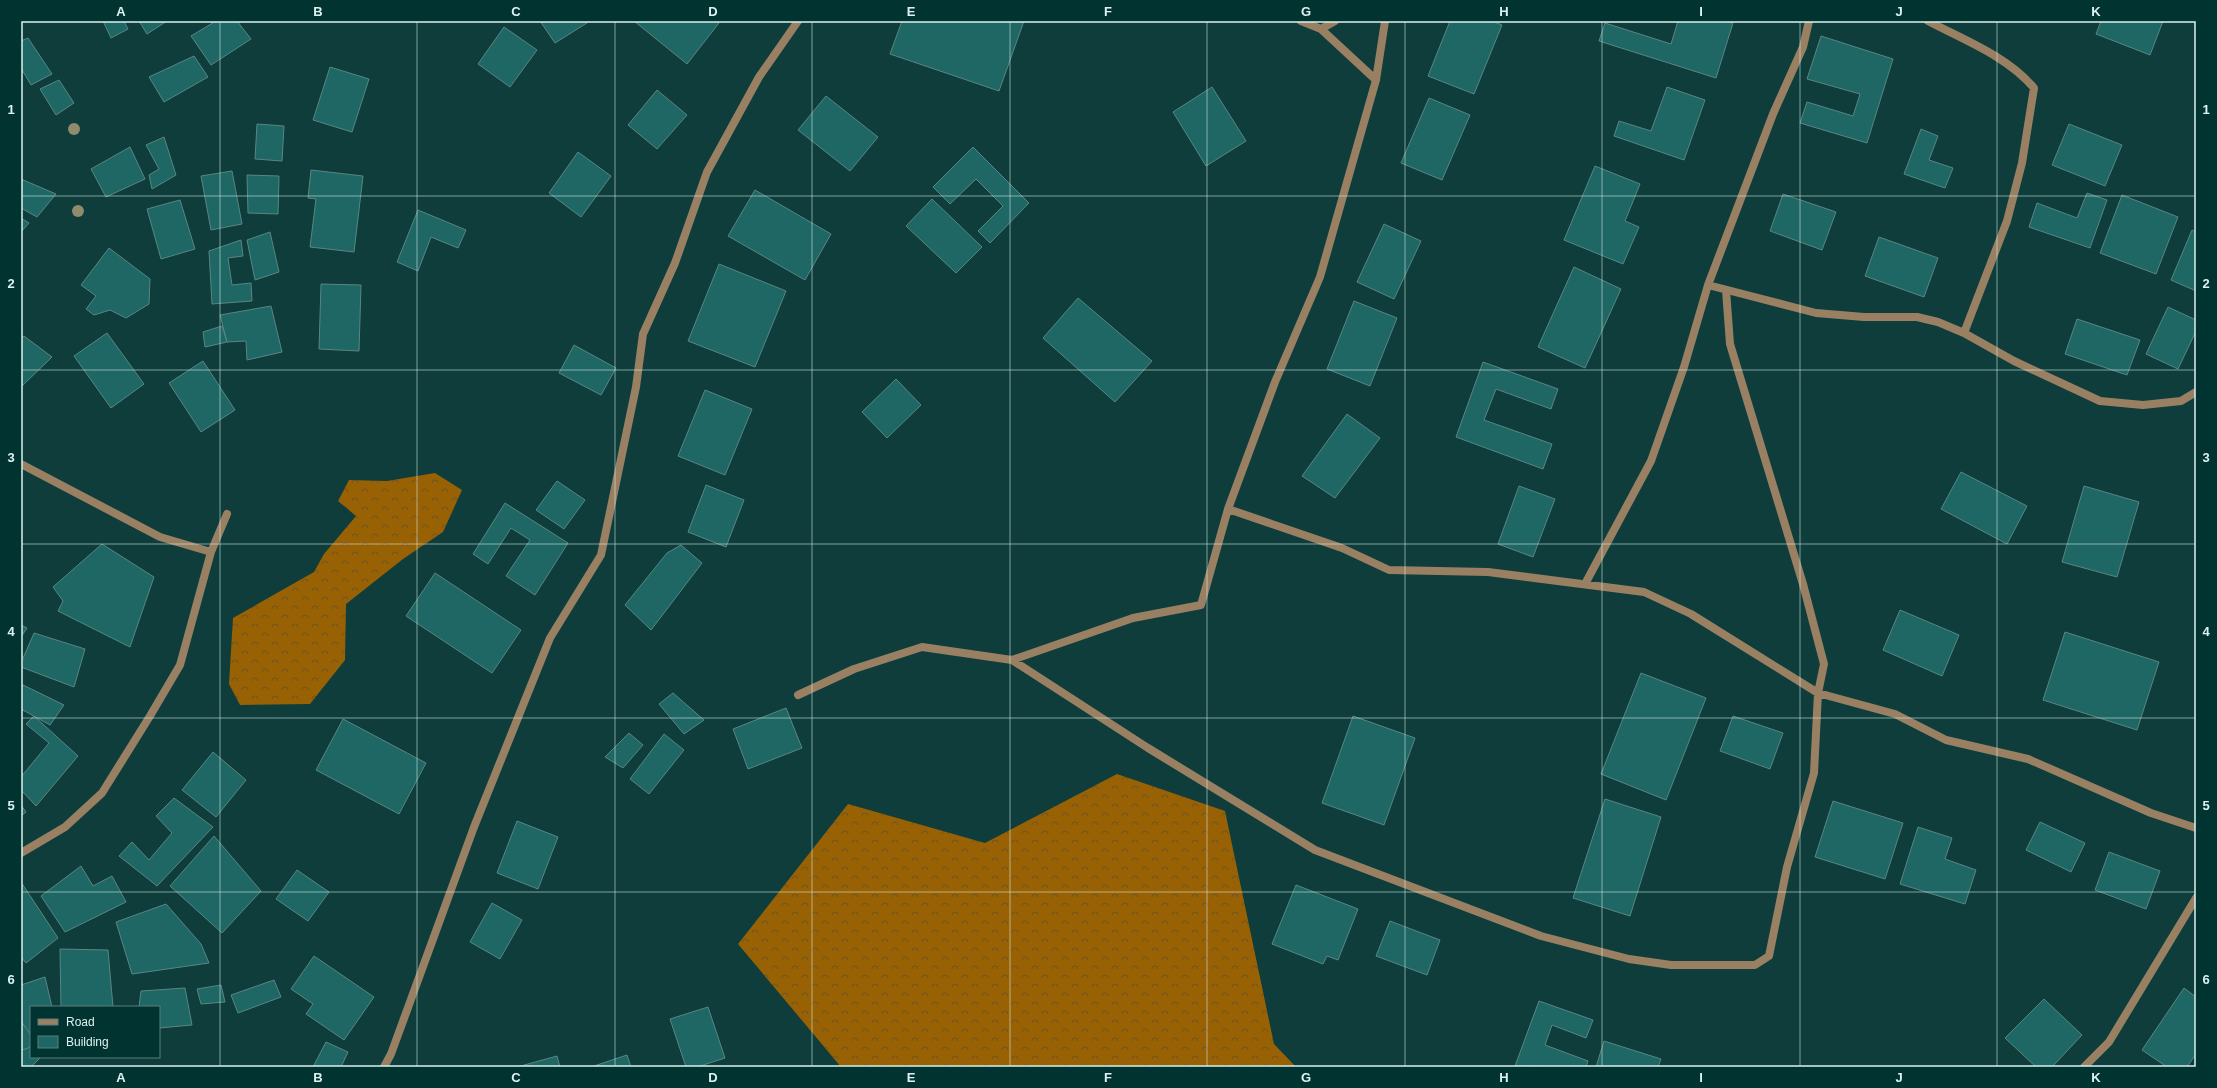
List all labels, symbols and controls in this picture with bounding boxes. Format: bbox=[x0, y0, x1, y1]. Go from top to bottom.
text: A bbox=[116, 4, 126, 19]
text: B bbox=[313, 4, 323, 19]
text: C bbox=[511, 4, 521, 19]
text: D bbox=[708, 4, 718, 19]
text: E bbox=[907, 4, 916, 19]
text: F bbox=[1104, 4, 1112, 19]
text: G bbox=[1301, 4, 1311, 19]
text: H bbox=[1499, 4, 1509, 19]
text: I bbox=[1699, 4, 1703, 19]
text: J bbox=[1895, 4, 1903, 19]
text: K bbox=[2091, 4, 2101, 19]
text: 1 bbox=[7, 102, 15, 117]
text: 1 bbox=[2202, 102, 2210, 117]
text: 2 bbox=[7, 276, 15, 291]
text: 2 bbox=[2202, 276, 2210, 291]
text: 3 bbox=[7, 450, 15, 465]
text: 3 bbox=[2202, 450, 2210, 465]
text: 4 bbox=[7, 624, 15, 639]
text: 4 bbox=[2202, 624, 2210, 639]
text: 5 bbox=[7, 798, 15, 813]
text: 5 bbox=[2202, 798, 2210, 813]
text: 6 bbox=[7, 972, 15, 987]
text: 6 bbox=[2202, 972, 2210, 987]
legend bbox=[30, 1006, 160, 1058]
text: Road bbox=[66, 1015, 95, 1029]
text: Building bbox=[66, 1035, 109, 1049]
text: A bbox=[116, 1070, 126, 1085]
text: B bbox=[313, 1070, 323, 1085]
text: C bbox=[511, 1070, 521, 1085]
text: D bbox=[708, 1070, 718, 1085]
text: E bbox=[907, 1070, 916, 1085]
text: F bbox=[1104, 1070, 1112, 1085]
text: G bbox=[1301, 1070, 1311, 1085]
text: H bbox=[1499, 1070, 1509, 1085]
text: I bbox=[1699, 1070, 1703, 1085]
text: J bbox=[1895, 1070, 1903, 1085]
text: K bbox=[2091, 1070, 2101, 1085]

